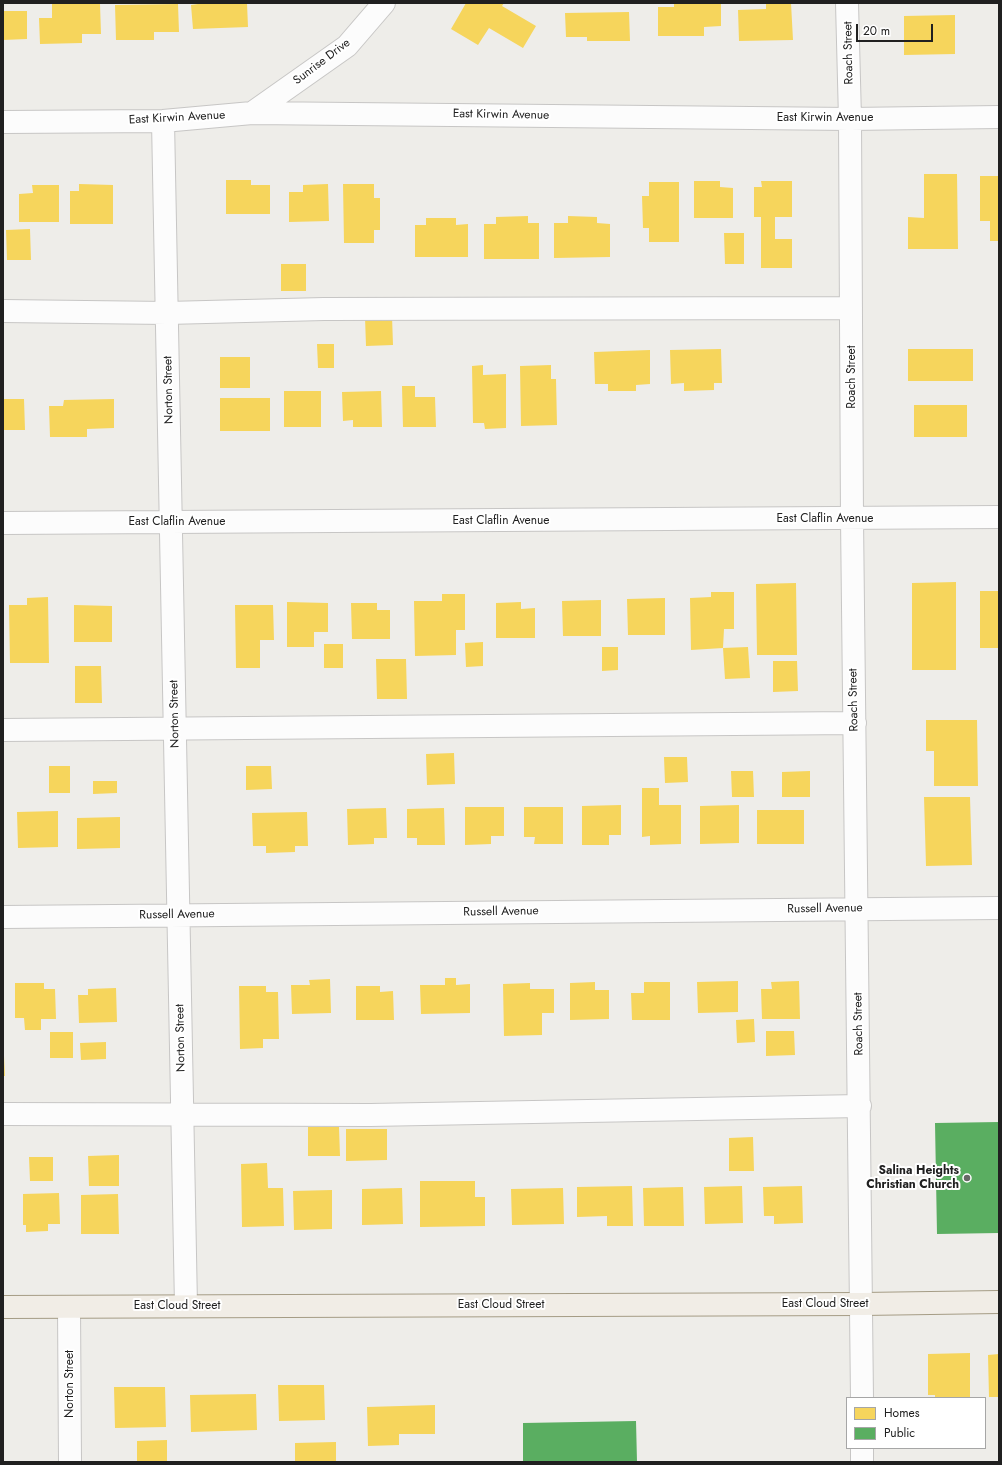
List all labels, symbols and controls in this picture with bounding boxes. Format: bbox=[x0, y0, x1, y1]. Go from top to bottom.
scale bar bbox=[858, 16, 935, 42]
street label: Roach Street bbox=[841, 21, 857, 85]
text: 20 m bbox=[863, 22, 890, 40]
street label: Sunrise Drive bbox=[291, 36, 353, 88]
street label: East Kirwin Avenue bbox=[453, 107, 549, 123]
street label: East Kirwin Avenue bbox=[128, 108, 226, 128]
street label: East Kirwin Avenue bbox=[777, 111, 873, 125]
street label: Roach Street bbox=[845, 345, 859, 409]
street label: Norton Street bbox=[161, 356, 177, 424]
street label: East Claflin Avenue bbox=[776, 512, 874, 526]
street label: East Claflin Avenue bbox=[452, 514, 550, 528]
street label: East Claflin Avenue bbox=[128, 515, 226, 529]
street label: Roach Street bbox=[846, 668, 862, 732]
street label: Norton Street bbox=[167, 680, 183, 748]
street label: Russell Avenue bbox=[787, 901, 863, 917]
street label: Russell Avenue bbox=[463, 904, 539, 920]
street label: Russell Avenue bbox=[139, 907, 215, 923]
street label: Roach Street bbox=[851, 992, 867, 1056]
street label: Norton Street bbox=[173, 1004, 189, 1072]
place label: Salina Heights Christian Church bbox=[866, 1164, 959, 1192]
marker: Salina Heights Christian Church bbox=[962, 1173, 972, 1183]
street label: East Cloud Street bbox=[782, 1297, 868, 1311]
street label: East Cloud Street bbox=[458, 1298, 544, 1312]
street label: East Cloud Street bbox=[134, 1299, 220, 1313]
street label: Norton Street bbox=[63, 1350, 77, 1418]
legend bbox=[846, 1397, 986, 1449]
text: Homes bbox=[884, 1404, 920, 1422]
text: Public bbox=[884, 1424, 915, 1442]

